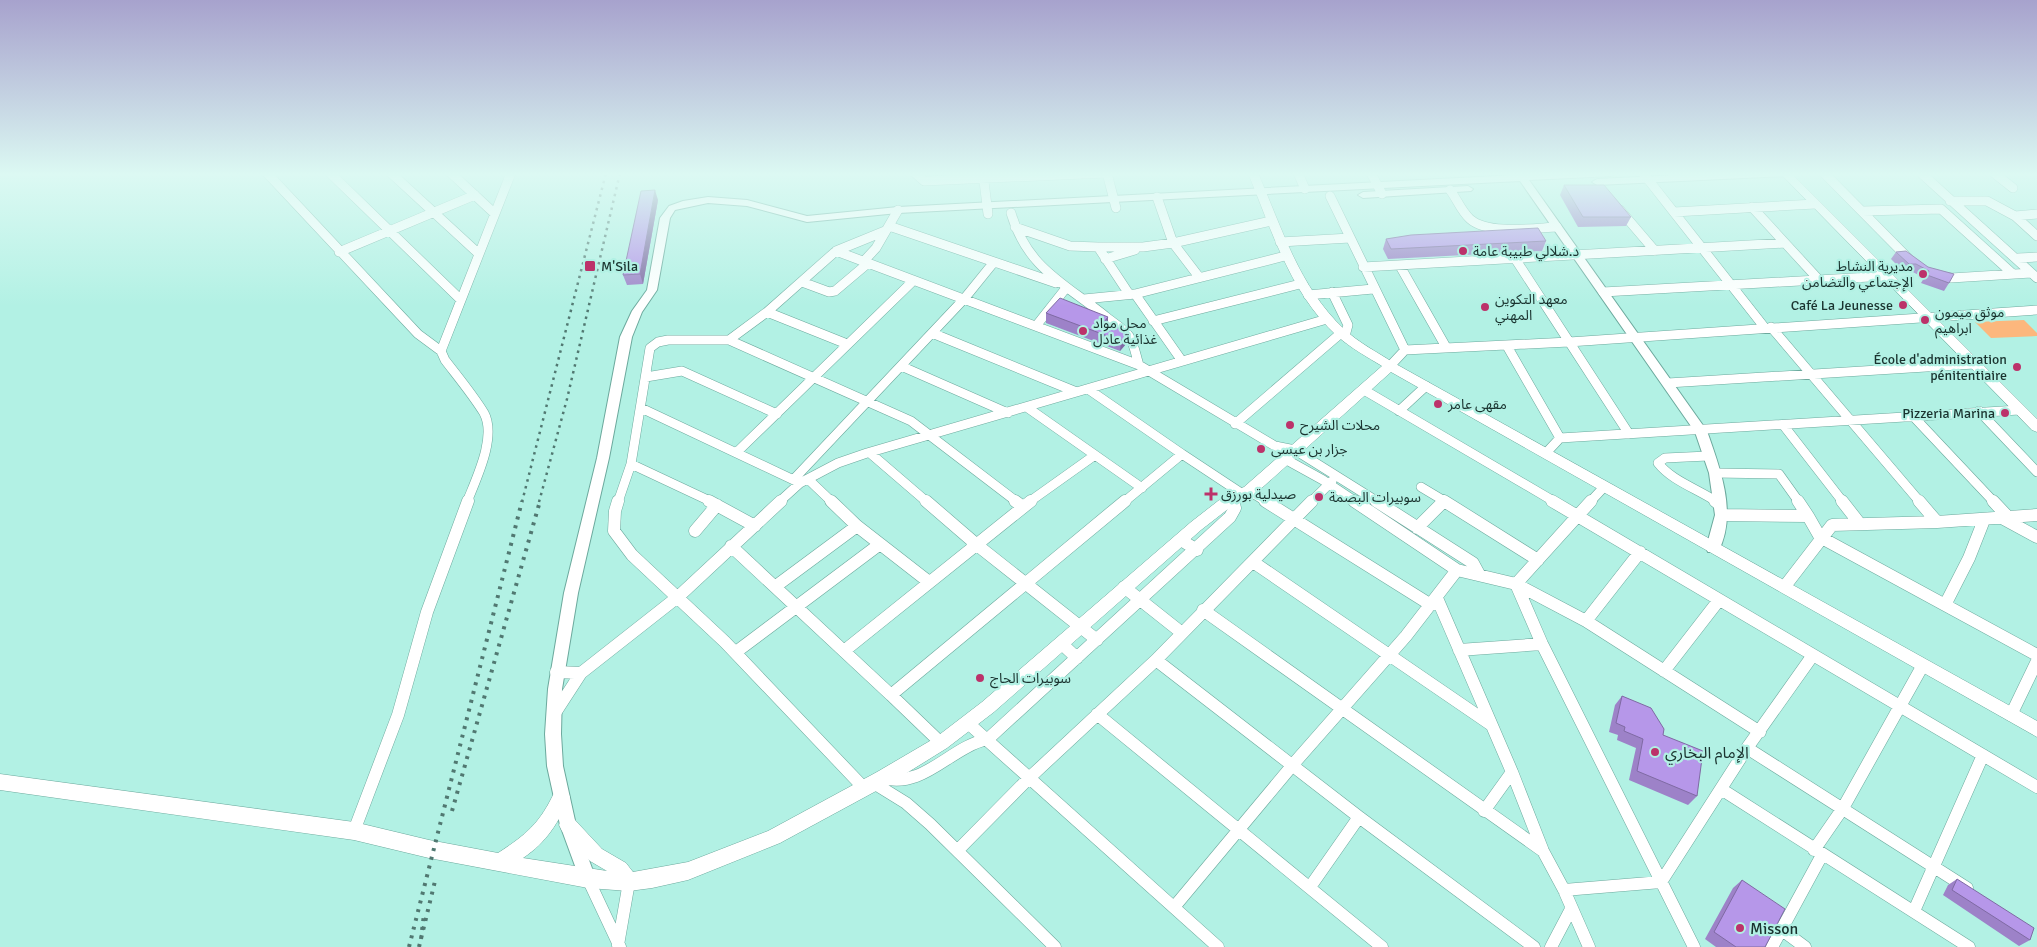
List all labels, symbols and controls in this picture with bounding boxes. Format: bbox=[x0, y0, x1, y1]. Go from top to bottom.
place label: د.شلالي طبيبة عامة bbox=[1473, 243, 1580, 262]
marker: د.شلالي طبيبة عامة bbox=[1457, 245, 1469, 257]
place label: M'Sila bbox=[601, 258, 638, 275]
place label: مديرية النشاط الإجتماعي والتضامن bbox=[1802, 258, 1913, 293]
marker: M'Sila bbox=[583, 259, 597, 273]
marker: مديرية النشاط الإجتماعي والتضامن bbox=[1917, 268, 1929, 280]
place label: معهد التكوين المهني bbox=[1495, 291, 1568, 326]
place label: Café La Jeunesse bbox=[1791, 297, 1893, 314]
marker: Café La Jeunesse bbox=[1897, 299, 1909, 311]
marker: معهد التكوين المهني bbox=[1479, 301, 1491, 313]
place label: موثق ميمون ابراهيم bbox=[1935, 304, 2004, 339]
marker: موثق ميمون ابراهيم bbox=[1919, 314, 1931, 326]
place label: محل مواد غذائية عادل bbox=[1093, 315, 1157, 348]
marker: محل مواد غذائية عادل bbox=[1077, 325, 1089, 337]
place label: École d'administration pénitentiaire bbox=[1873, 351, 2007, 384]
marker: École d'administration pénitentiaire bbox=[2011, 361, 2023, 373]
place label: مقهى عامر bbox=[1447, 396, 1507, 413]
marker: مقهى عامر bbox=[1432, 398, 1444, 410]
place label: Pizzeria Marina bbox=[1902, 405, 1995, 422]
marker: Pizzeria Marina bbox=[1999, 407, 2011, 419]
place label: محلات الشيرح bbox=[1300, 417, 1380, 436]
marker: محلات الشيرح bbox=[1284, 419, 1296, 431]
place label: جزار بن عيسى bbox=[1271, 441, 1348, 458]
marker: جزار بن عيسى bbox=[1255, 443, 1267, 455]
place label: صيدلية بورزق bbox=[1221, 486, 1296, 503]
marker: صيدلية بورزق bbox=[1205, 488, 1217, 500]
place label: سوبيرات البصمة bbox=[1329, 489, 1421, 506]
marker: سوبيرات البصمة bbox=[1313, 491, 1325, 503]
place label: سوبيرات الحاج bbox=[990, 670, 1071, 689]
marker: سوبيرات الحاج bbox=[974, 672, 986, 684]
place label: الإمام البخاري bbox=[1665, 743, 1749, 765]
marker: الإمام البخاري bbox=[1649, 746, 1661, 758]
place label: Misson bbox=[1750, 919, 1798, 939]
marker: Misson bbox=[1734, 922, 1746, 934]

